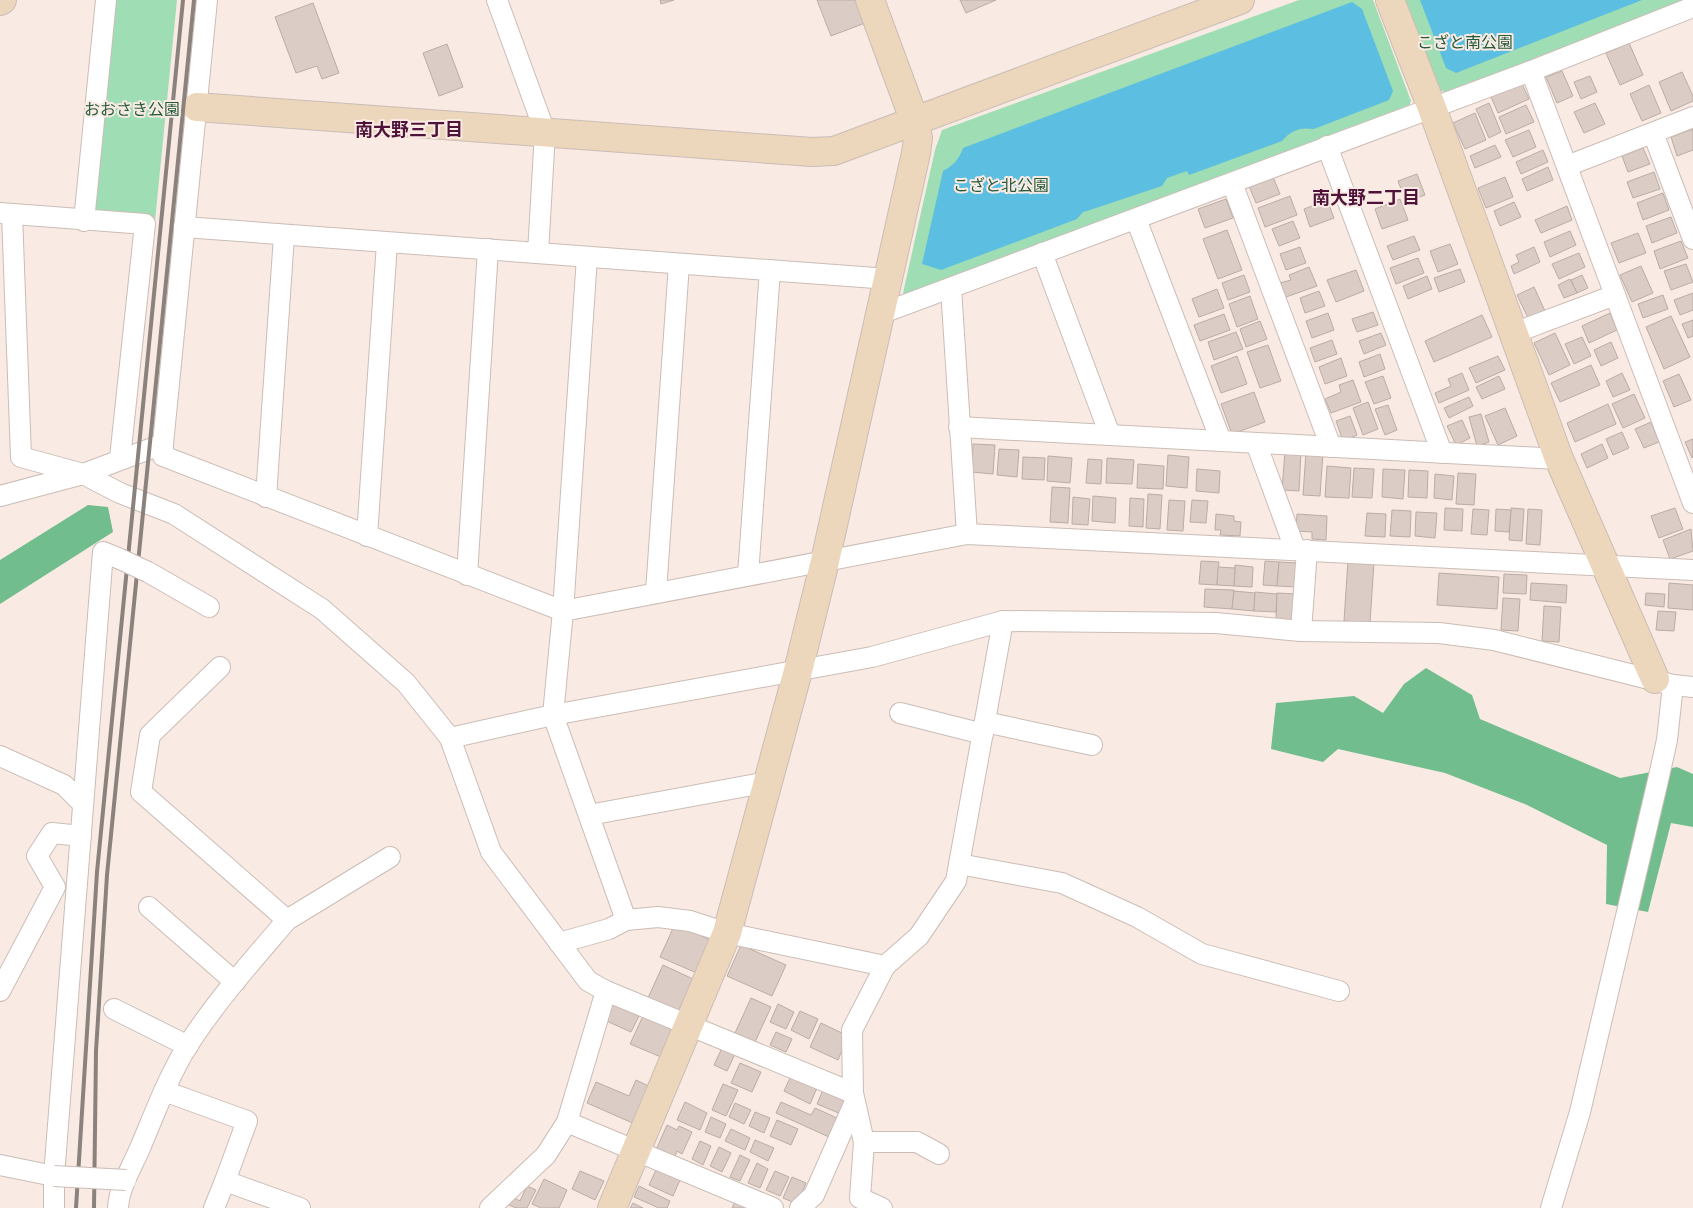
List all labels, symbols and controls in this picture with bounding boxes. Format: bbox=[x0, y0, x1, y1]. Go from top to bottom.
park label: こざと南公園 bbox=[1417, 33, 1513, 52]
park label: おおさき公園 bbox=[84, 100, 180, 119]
district label: 南大野三丁目 bbox=[355, 119, 463, 141]
park label: こざと北公園 bbox=[953, 176, 1049, 195]
district label: 南大野二丁目 bbox=[1312, 187, 1420, 209]

